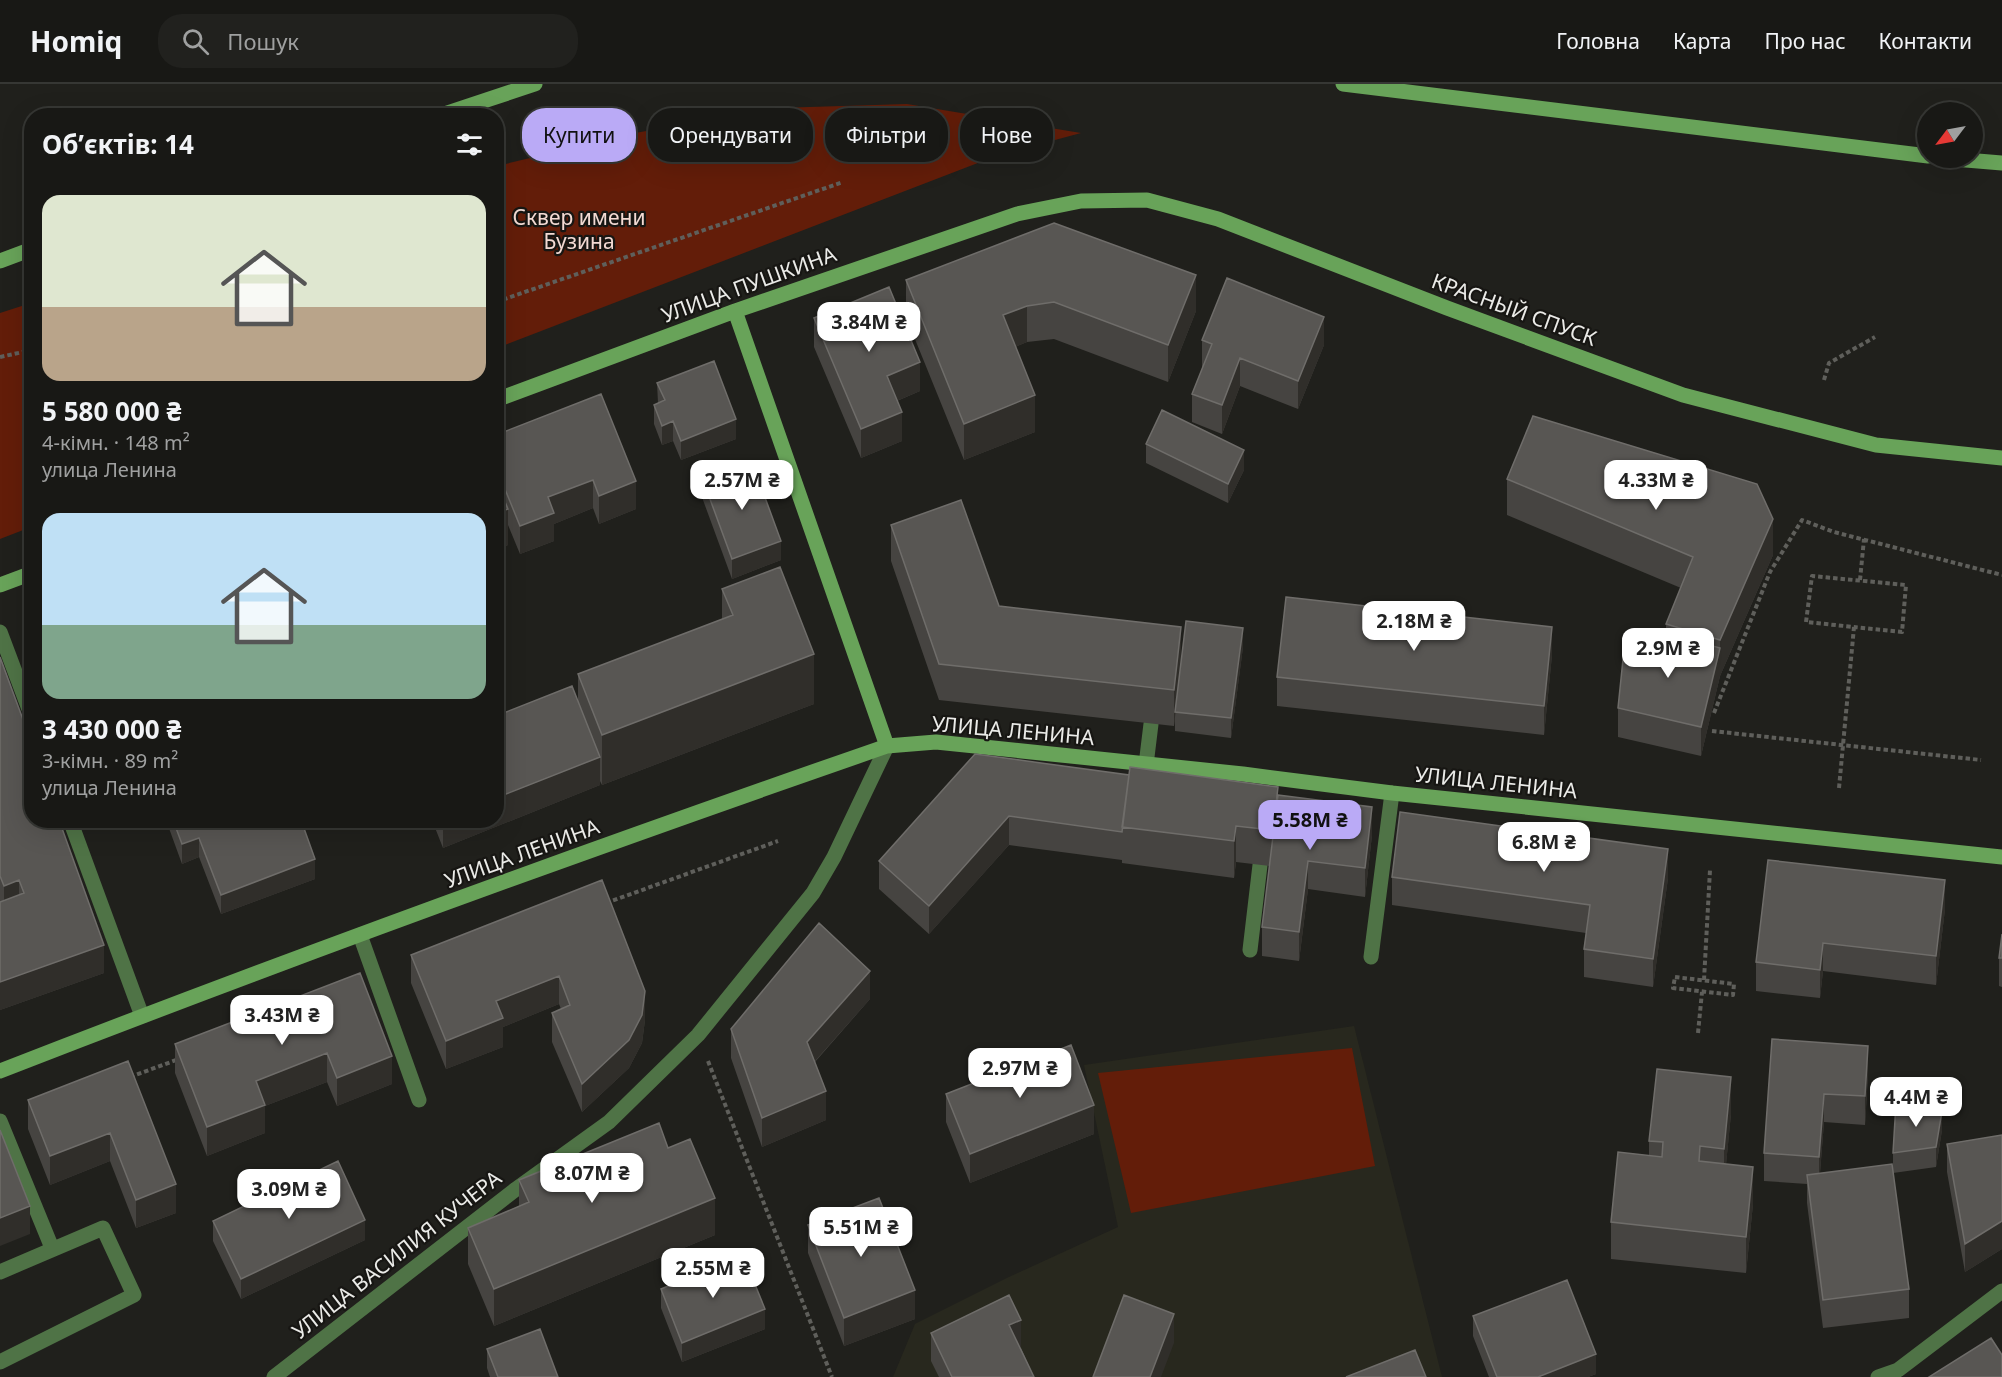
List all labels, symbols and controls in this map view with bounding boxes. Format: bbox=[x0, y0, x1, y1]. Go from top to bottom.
search box bbox=[158, 14, 578, 68]
text: Homiq bbox=[30, 22, 122, 60]
icon: search bbox=[179, 25, 212, 58]
text: Пошук bbox=[227, 26, 299, 56]
text: Головна bbox=[1556, 27, 1640, 55]
text: Карта bbox=[1673, 27, 1731, 55]
text: Про нас bbox=[1764, 27, 1846, 55]
text: Контакти bbox=[1879, 27, 1972, 55]
north arrow bbox=[1917, 102, 1983, 168]
map controls bbox=[1917, 102, 1983, 168]
chip: Купити bbox=[522, 108, 636, 162]
chip: Орендувати bbox=[648, 108, 813, 162]
chip: Фільтри bbox=[825, 108, 948, 162]
chip: Нове bbox=[960, 108, 1053, 162]
text: Об’єктів: 14 bbox=[42, 126, 194, 162]
icon: filters bbox=[453, 128, 486, 161]
park label: Сквер имени Бузина bbox=[513, 203, 645, 255]
icon: home bbox=[210, 234, 318, 342]
street label: УЛИЦА ПУШКИНА bbox=[657, 239, 840, 329]
street label: КРАСНЫЙ СПУСК bbox=[1428, 266, 1601, 352]
pin: 3.84M ₴ bbox=[814, 302, 924, 353]
text: 3.84M ₴ bbox=[831, 308, 907, 335]
text: 5 580 000 ₴ bbox=[42, 393, 181, 429]
text: 4-кімн. · 148 m² bbox=[42, 429, 190, 456]
text: улица Ленина bbox=[42, 456, 177, 483]
pin: 2.57M ₴ bbox=[687, 460, 797, 511]
pin: 4.33M ₴ bbox=[1601, 460, 1711, 511]
text: 2.57M ₴ bbox=[704, 466, 780, 493]
text: 4.33M ₴ bbox=[1618, 466, 1694, 493]
icon: home bbox=[210, 552, 318, 660]
pin: 2.18M ₴ bbox=[1359, 601, 1469, 652]
text: 2.18M ₴ bbox=[1376, 607, 1452, 634]
pin: 2.9M ₴ bbox=[1619, 628, 1717, 679]
text: 2.9M ₴ bbox=[1636, 634, 1700, 661]
street label: УЛИЦА ЛЕНИНА bbox=[931, 709, 1096, 751]
text: 3 430 000 ₴ bbox=[42, 711, 181, 747]
text: 3-кімн. · 89 m² bbox=[42, 747, 178, 774]
street label: УЛИЦА ЛЕНИНА bbox=[1414, 760, 1579, 804]
text: улица Ленина bbox=[42, 774, 177, 801]
pin: 5.58M ₴ bbox=[1255, 800, 1365, 851]
text: 5.58M ₴ bbox=[1272, 806, 1348, 833]
street label: УЛИЦА ЛЕНИНА bbox=[440, 812, 603, 894]
pin: 6.8M ₴ bbox=[1495, 822, 1593, 873]
text: 6.8M ₴ bbox=[1512, 828, 1576, 855]
pin: 3.43M ₴ bbox=[227, 995, 337, 1046]
text: 3.43M ₴ bbox=[244, 1001, 320, 1028]
pin: 2.97M ₴ bbox=[965, 1048, 1075, 1099]
text: 2.97M ₴ bbox=[982, 1054, 1058, 1081]
pin: 4.4M ₴ bbox=[1867, 1077, 1965, 1128]
text: 4.4M ₴ bbox=[1884, 1083, 1948, 1110]
pin: 8.07M ₴ bbox=[537, 1153, 647, 1204]
text: 8.07M ₴ bbox=[554, 1159, 630, 1186]
street label: УЛИЦА ВАСИЛИЯ КУЧЕРА bbox=[286, 1163, 507, 1345]
pin: 3.09M ₴ bbox=[234, 1169, 344, 1220]
text: 3.09M ₴ bbox=[251, 1175, 327, 1202]
pin: 5.51M ₴ bbox=[806, 1207, 916, 1258]
text: 5.51M ₴ bbox=[823, 1213, 899, 1240]
pin: 2.55M ₴ bbox=[658, 1248, 768, 1299]
text: 2.55M ₴ bbox=[675, 1254, 751, 1281]

